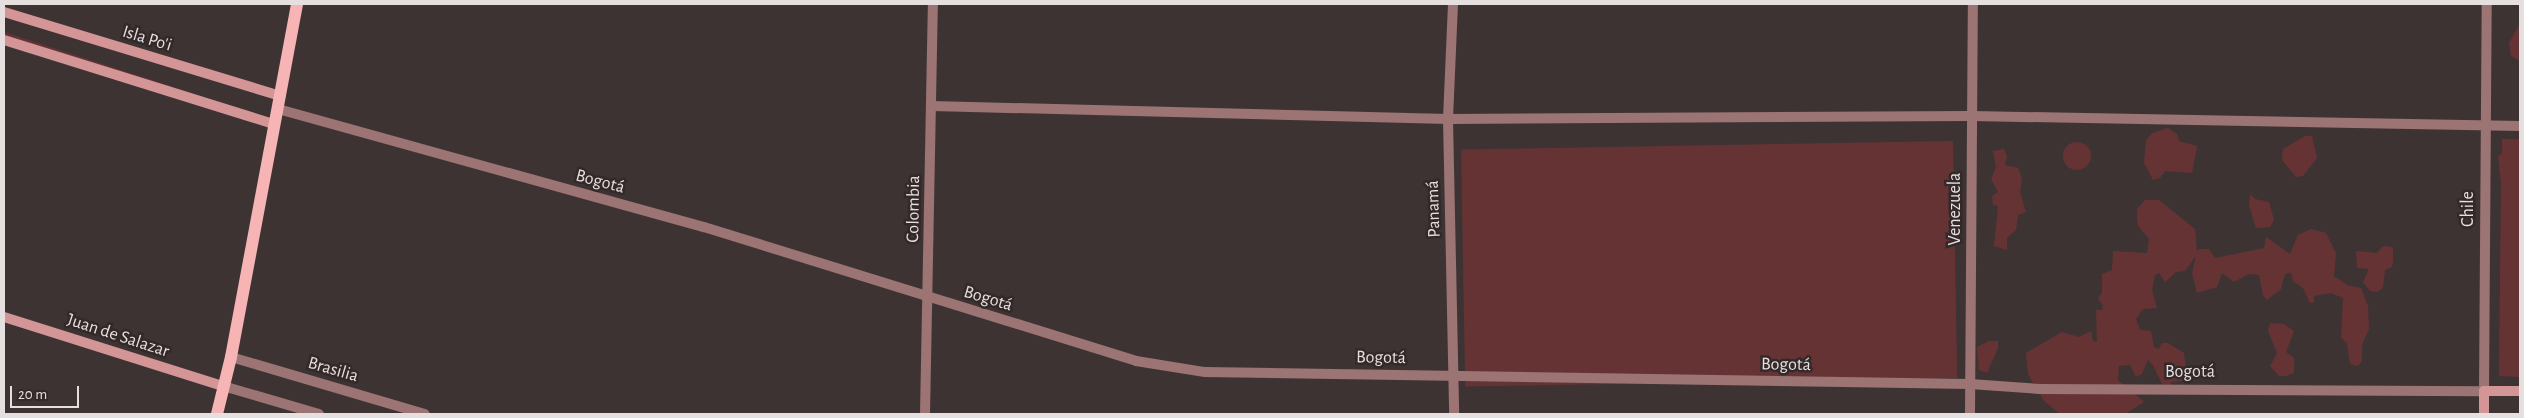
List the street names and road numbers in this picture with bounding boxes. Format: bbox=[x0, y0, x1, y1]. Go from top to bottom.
street label: Isla Po'i bbox=[120, 21, 174, 57]
street label: Bogotá bbox=[573, 165, 627, 199]
street label: Venezuela bbox=[1944, 173, 1966, 245]
street label: Colombia bbox=[903, 175, 925, 243]
street label: Panamá bbox=[1422, 180, 1446, 238]
street label: Chile bbox=[2457, 191, 2479, 227]
street label: Bogotá bbox=[961, 281, 1015, 317]
street label: Juan de Salazar bbox=[64, 309, 172, 363]
street label: Bogotá bbox=[1356, 347, 1406, 369]
street label: Brasilia bbox=[305, 353, 361, 387]
street label: Bogotá bbox=[1761, 354, 1811, 376]
street label: Bogotá bbox=[2165, 361, 2215, 383]

